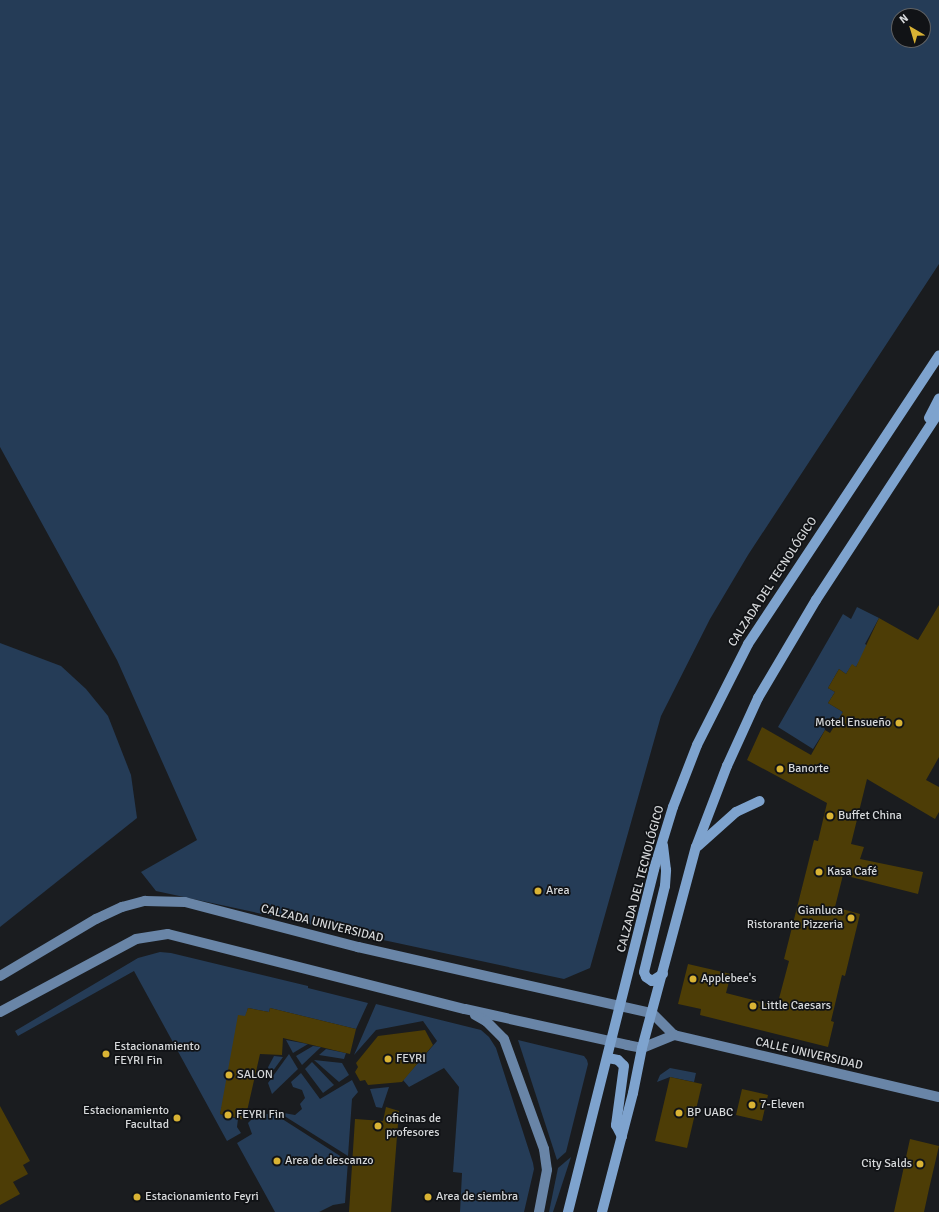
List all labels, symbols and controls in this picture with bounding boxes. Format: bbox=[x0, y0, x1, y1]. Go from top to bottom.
north arrow bbox=[891, 8, 931, 48]
text: N bbox=[897, 11, 911, 26]
street label: CALZADA DEL TECNOLÓGICO bbox=[726, 514, 820, 650]
place label: Motel Ensueño bbox=[815, 716, 891, 730]
marker: Motel Ensueño bbox=[894, 718, 904, 728]
place label: Banorte bbox=[788, 762, 829, 776]
marker: Banorte bbox=[775, 764, 785, 774]
street label: CALZADA DEL TECNOLÓGICO bbox=[614, 804, 668, 954]
place label: Buffet China bbox=[838, 809, 902, 823]
marker: Buffet China bbox=[825, 811, 835, 821]
place label: Kasa Café bbox=[827, 865, 877, 879]
marker: Kasa Café bbox=[814, 867, 824, 877]
place label: Area bbox=[546, 884, 570, 898]
marker: Area bbox=[533, 886, 543, 896]
street label: CALZADA UNIVERSIDAD bbox=[259, 902, 385, 946]
place label: Gianluca Ristorante Pizzeria bbox=[747, 904, 843, 932]
marker: Gianluca Ristorante Pizzeria bbox=[846, 913, 856, 923]
place label: Applebee's bbox=[701, 972, 757, 986]
marker: Applebee's bbox=[688, 974, 698, 984]
place label: Little Caesars bbox=[761, 999, 831, 1013]
marker: Little Caesars bbox=[748, 1001, 758, 1011]
street label: CALLE UNIVERSIDAD bbox=[754, 1035, 864, 1073]
place label: Estacionamiento FEYRI Fin bbox=[114, 1040, 200, 1068]
marker: Estacionamiento FEYRI Fin bbox=[101, 1049, 111, 1059]
place label: FEYRI bbox=[396, 1052, 426, 1066]
marker: FEYRI bbox=[383, 1054, 393, 1064]
place label: SALON bbox=[237, 1068, 273, 1082]
marker: SALON bbox=[224, 1070, 234, 1080]
place label: 7-Eleven bbox=[760, 1098, 805, 1112]
marker: 7-Eleven bbox=[747, 1100, 757, 1110]
place label: Estacionamiento Facultad bbox=[83, 1104, 169, 1132]
place label: BP UABC bbox=[687, 1106, 733, 1120]
place label: FEYRI Fin bbox=[236, 1108, 285, 1122]
marker: BP UABC bbox=[674, 1108, 684, 1118]
marker: FEYRI Fin bbox=[223, 1110, 233, 1120]
place label: oficinas de profesores bbox=[386, 1112, 441, 1140]
marker: Estacionamiento Facultad bbox=[172, 1113, 182, 1123]
marker: oficinas de profesores bbox=[373, 1121, 383, 1131]
place label: Area de descanzo bbox=[285, 1154, 374, 1168]
marker: Area de descanzo bbox=[272, 1156, 282, 1166]
place label: City Salds bbox=[861, 1157, 912, 1171]
marker: City Salds bbox=[915, 1159, 925, 1169]
place label: Estacionamiento Feyri bbox=[145, 1190, 259, 1204]
place label: Area de siembra bbox=[436, 1190, 518, 1204]
marker: Estacionamiento Feyri bbox=[132, 1192, 142, 1202]
marker: Area de siembra bbox=[423, 1192, 433, 1202]

